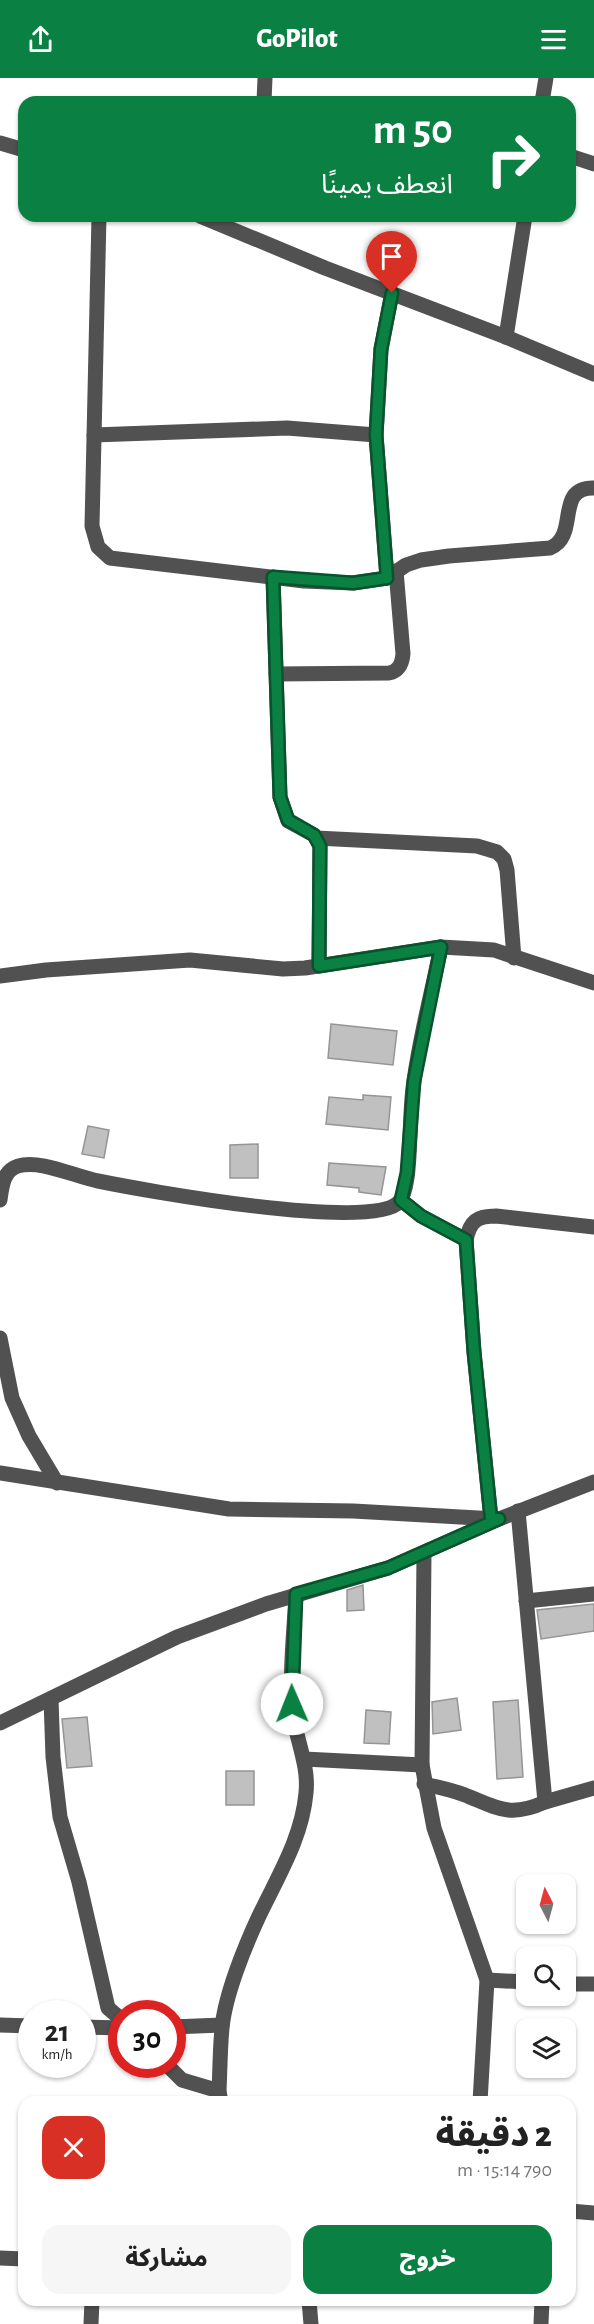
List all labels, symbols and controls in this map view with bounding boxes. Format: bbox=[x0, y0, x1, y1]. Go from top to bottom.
icon: share bbox=[24, 23, 57, 56]
icon: menu bbox=[537, 23, 570, 56]
text: GoPilot bbox=[256, 25, 338, 52]
text: 50 m bbox=[373, 109, 453, 151]
icon: right bbox=[474, 120, 552, 198]
text: انعطف يمينًا bbox=[321, 171, 453, 198]
pin bbox=[366, 231, 417, 293]
icon: arrive bbox=[375, 240, 408, 273]
position arrow bbox=[260, 1672, 324, 1736]
north arrow bbox=[516, 1874, 576, 1934]
map controls bbox=[516, 1874, 576, 2078]
button: search bbox=[516, 1946, 576, 2006]
speed limit sign: 30 bbox=[108, 2000, 186, 2078]
text: 21 bbox=[45, 2017, 69, 2047]
button: layers bbox=[516, 2018, 576, 2078]
text: km/h bbox=[42, 2047, 72, 2062]
button: close bbox=[42, 2116, 105, 2179]
text: 2 دقيقة bbox=[436, 2117, 552, 2153]
text: 790 m · 15:14 bbox=[457, 2160, 552, 2180]
button: مشاركة bbox=[42, 2225, 291, 2294]
button: خروج bbox=[303, 2225, 552, 2294]

